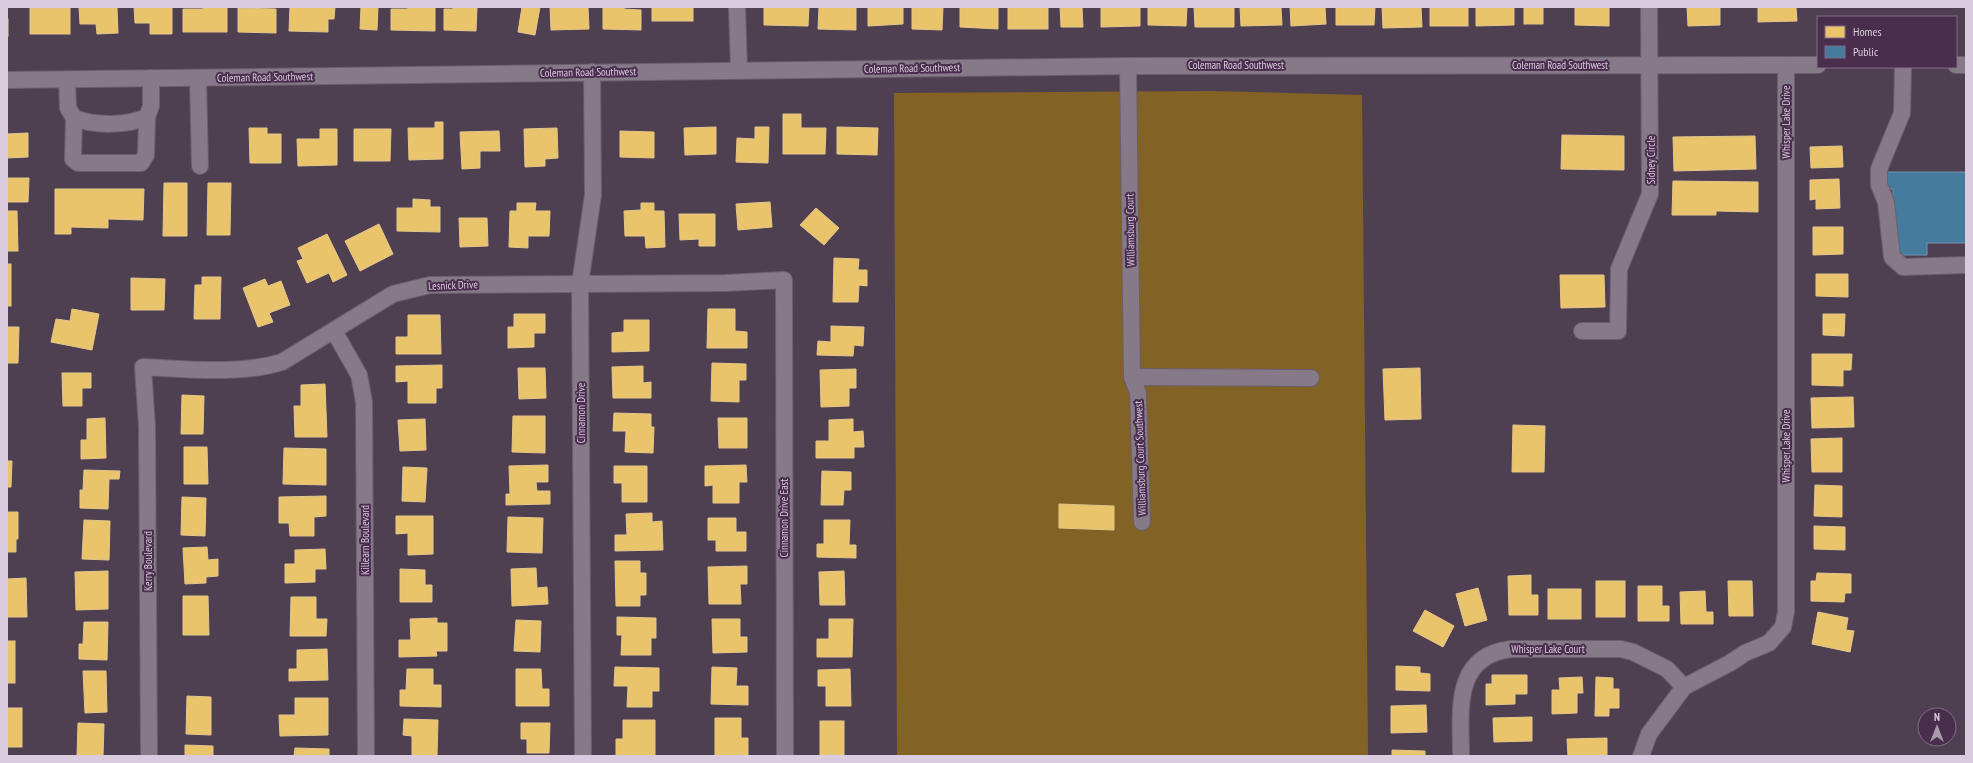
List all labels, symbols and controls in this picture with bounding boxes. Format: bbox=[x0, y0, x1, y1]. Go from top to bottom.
legend bbox=[1817, 16, 1957, 68]
text: Homes bbox=[1853, 24, 1881, 39]
text: Public bbox=[1853, 44, 1879, 59]
street label: Coleman Road Southwest bbox=[1188, 58, 1284, 72]
street label: Coleman Road Southwest bbox=[1512, 58, 1608, 72]
street label: Coleman Road Southwest bbox=[864, 60, 960, 76]
street label: Coleman Road Southwest bbox=[540, 64, 636, 80]
street label: Coleman Road Southwest bbox=[217, 69, 313, 85]
street label: Whisper Lake Drive bbox=[1779, 85, 1793, 158]
street label: Sidney Circle bbox=[1644, 135, 1658, 184]
street label: Williamsburg Court bbox=[1122, 193, 1138, 267]
street label: Lesnick Drive bbox=[428, 277, 479, 293]
street label: Cinnamon Drive bbox=[574, 382, 588, 443]
street label: Williamsburg Court Southwest bbox=[1131, 400, 1149, 516]
street label: Whisper Lake Drive bbox=[1779, 409, 1793, 482]
street label: Cinnamon Drive East bbox=[777, 479, 791, 557]
street label: Killearn Boulevard bbox=[358, 505, 372, 575]
street label: Kerry Boulevard bbox=[141, 531, 155, 591]
street label: Whisper Lake Court bbox=[1511, 642, 1585, 656]
north arrow bbox=[1917, 707, 1957, 747]
text: N bbox=[1934, 710, 1940, 724]

